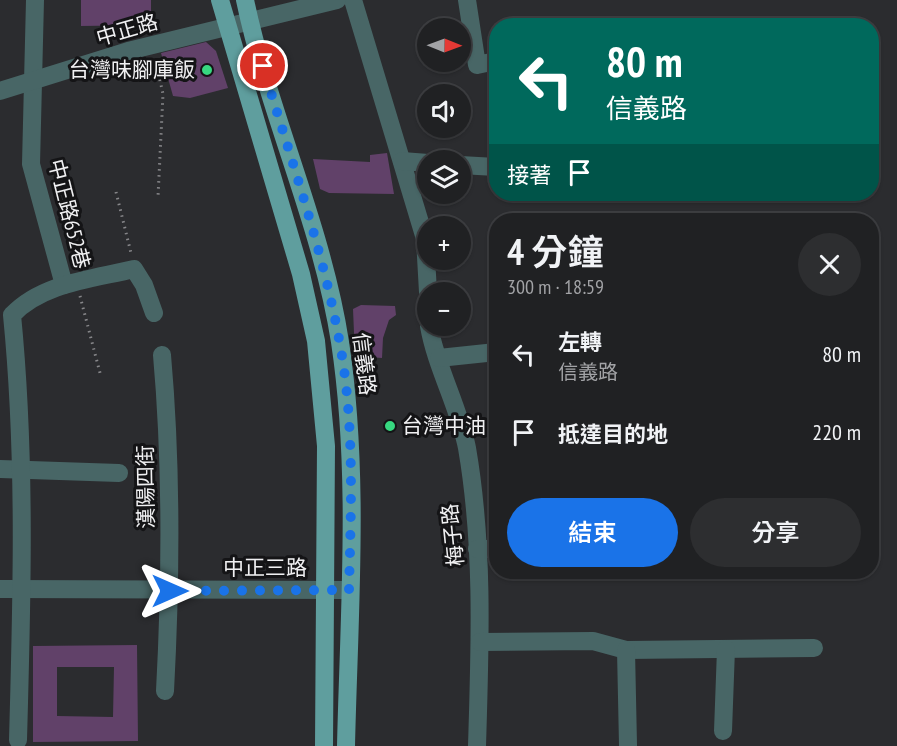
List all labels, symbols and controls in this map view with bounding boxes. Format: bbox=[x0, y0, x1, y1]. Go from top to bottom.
street label: 中正路 bbox=[93, 8, 161, 51]
north arrow bbox=[417, 18, 471, 72]
map controls bbox=[417, 18, 471, 336]
text: 80 m bbox=[606, 34, 683, 89]
pin bbox=[237, 40, 288, 91]
icon: left bbox=[507, 42, 585, 120]
icon: arrive bbox=[246, 49, 279, 82]
place label: 台灣味腳庫飯 bbox=[69, 56, 195, 83]
marker: 台灣味腳庫飯 bbox=[200, 63, 214, 77]
button: sound bbox=[417, 84, 471, 138]
text: 信義路 bbox=[606, 91, 687, 125]
button: layers bbox=[417, 150, 471, 204]
street label: 中正路652巷 bbox=[43, 156, 96, 272]
icon: arrive bbox=[563, 156, 596, 189]
text: 接著 bbox=[507, 161, 551, 189]
button: + bbox=[417, 216, 471, 270]
text: 4 分鐘 bbox=[507, 228, 604, 275]
button: close bbox=[798, 233, 861, 296]
text: 300 m · 18:59 bbox=[507, 274, 604, 300]
button: − bbox=[417, 282, 471, 336]
text: 左轉 bbox=[558, 328, 602, 356]
street label: 信義路 bbox=[347, 331, 382, 397]
icon: left bbox=[507, 338, 540, 371]
text: 80 m bbox=[822, 340, 861, 368]
text: 信義路 bbox=[558, 359, 618, 385]
place label: 台灣中油 bbox=[402, 412, 486, 439]
icon: arrive bbox=[507, 416, 540, 449]
text: 220 m bbox=[812, 418, 861, 446]
marker: 台灣中油 bbox=[383, 419, 397, 433]
text: 抵達目的地 bbox=[558, 420, 668, 448]
street label: 漢陽四街 bbox=[131, 445, 160, 529]
button: 結束 bbox=[507, 498, 678, 567]
button: 分享 bbox=[690, 498, 861, 567]
street label: 梅子路 bbox=[436, 502, 469, 568]
street label: 中正三路 bbox=[223, 554, 307, 581]
position arrow bbox=[138, 559, 202, 623]

